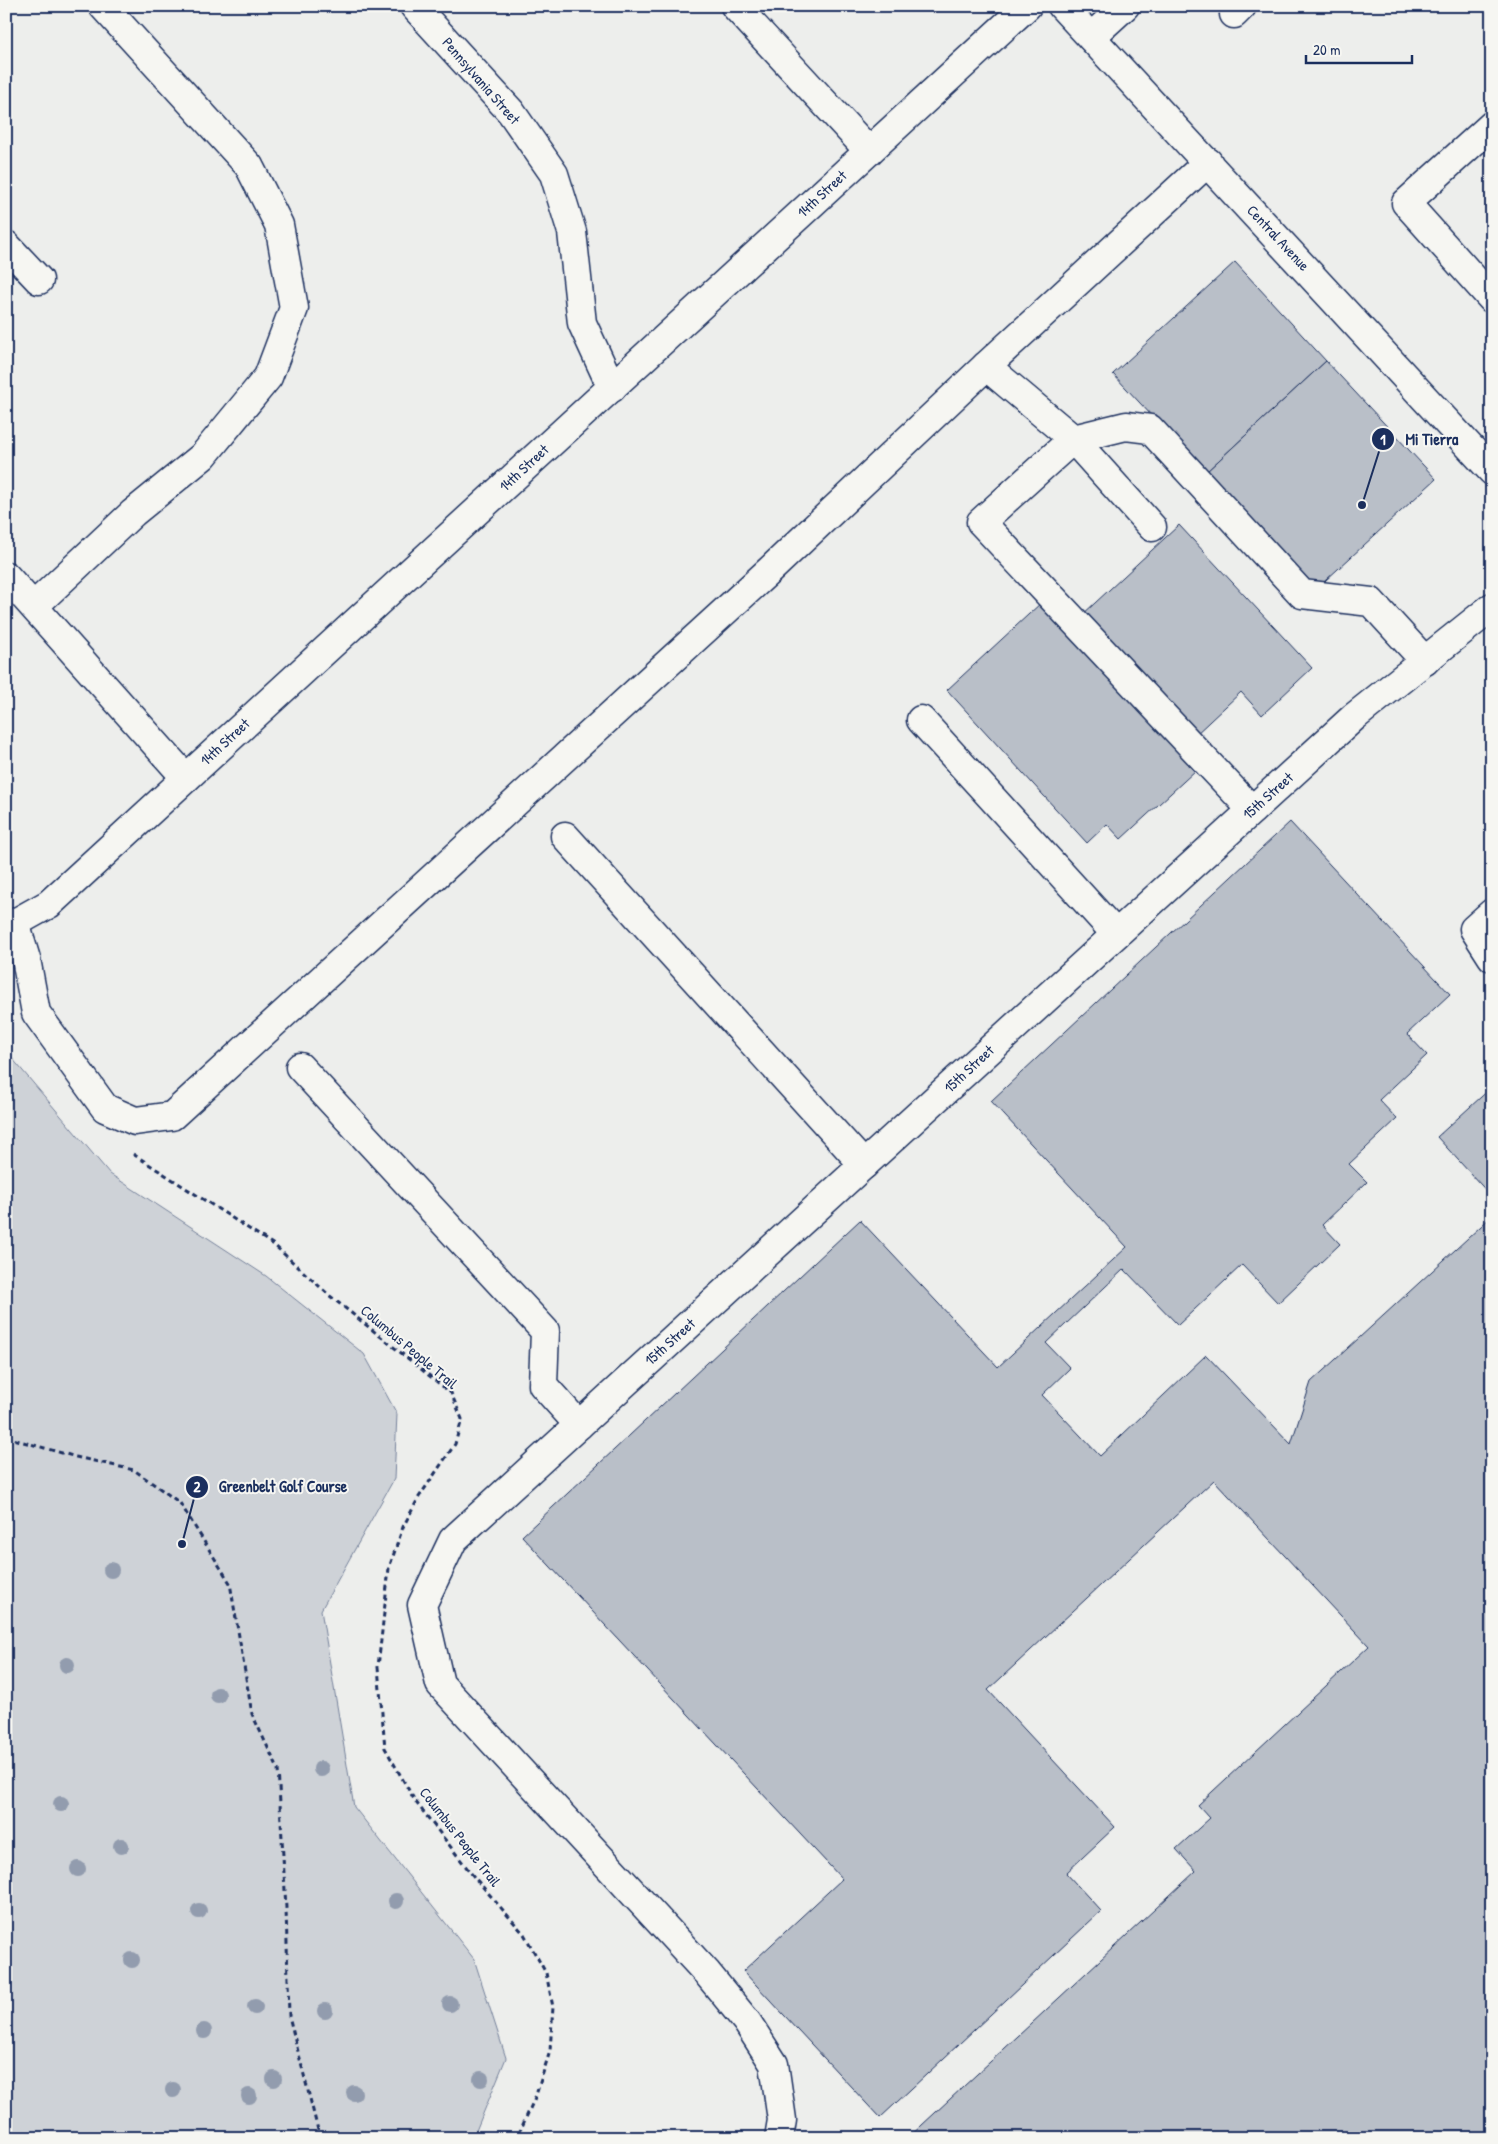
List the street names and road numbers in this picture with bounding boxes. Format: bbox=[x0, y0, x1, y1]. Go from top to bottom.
street label: Pennsylvania Street bbox=[438, 33, 526, 129]
street label: 14th Street bbox=[792, 165, 852, 222]
street label: Central Avenue bbox=[1242, 200, 1314, 275]
street label: 14th Street bbox=[494, 439, 554, 496]
street label: 14th Street bbox=[195, 713, 255, 770]
street label: 15th Street bbox=[1238, 767, 1298, 824]
street label: 15th Street bbox=[939, 1039, 999, 1097]
street label: Columbus People Trail bbox=[356, 1300, 462, 1394]
street label: 15th Street bbox=[640, 1313, 700, 1370]
street label: Columbus People Trail bbox=[415, 1783, 506, 1891]

